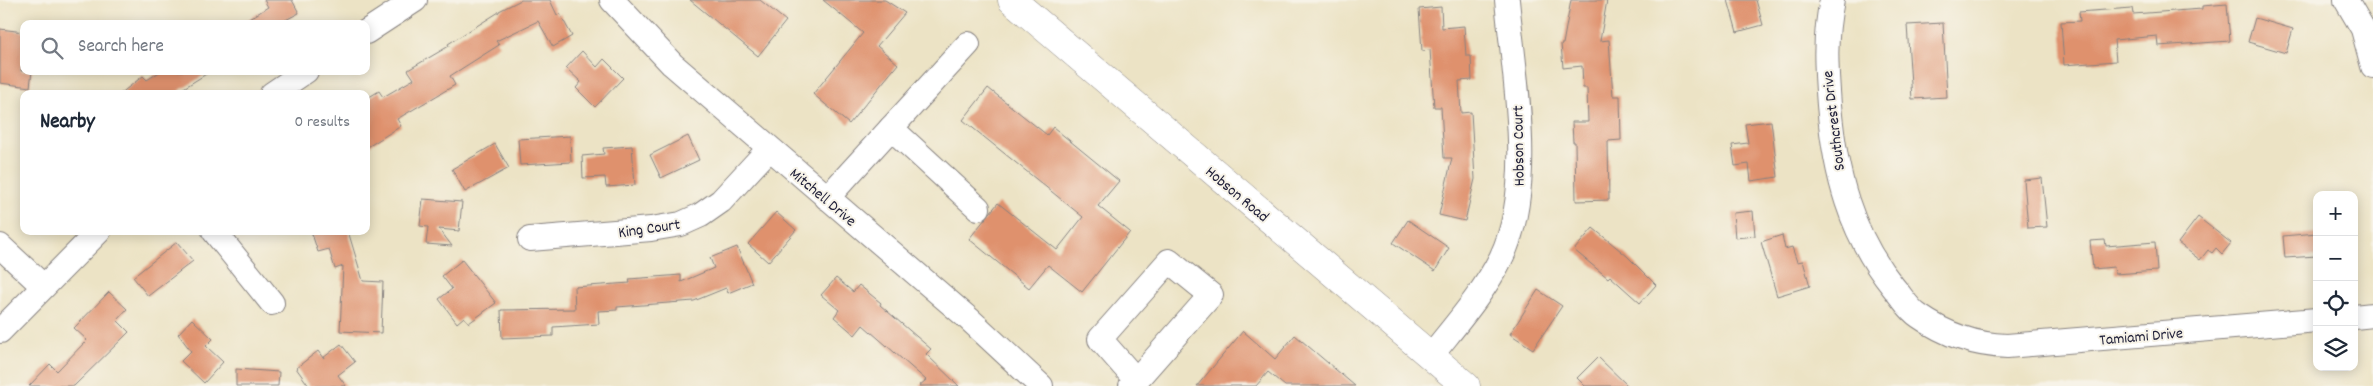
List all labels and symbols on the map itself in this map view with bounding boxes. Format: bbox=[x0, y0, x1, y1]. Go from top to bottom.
street label: Southcrest Drive bbox=[1817, 69, 1852, 172]
street label: Hobson Court bbox=[1507, 105, 1532, 187]
street label: Hobson Road bbox=[1199, 161, 1273, 228]
street label: Mitchell Drive bbox=[784, 163, 861, 233]
street label: King Court bbox=[617, 214, 682, 245]
street label: Tamiami Drive bbox=[2098, 322, 2184, 353]

